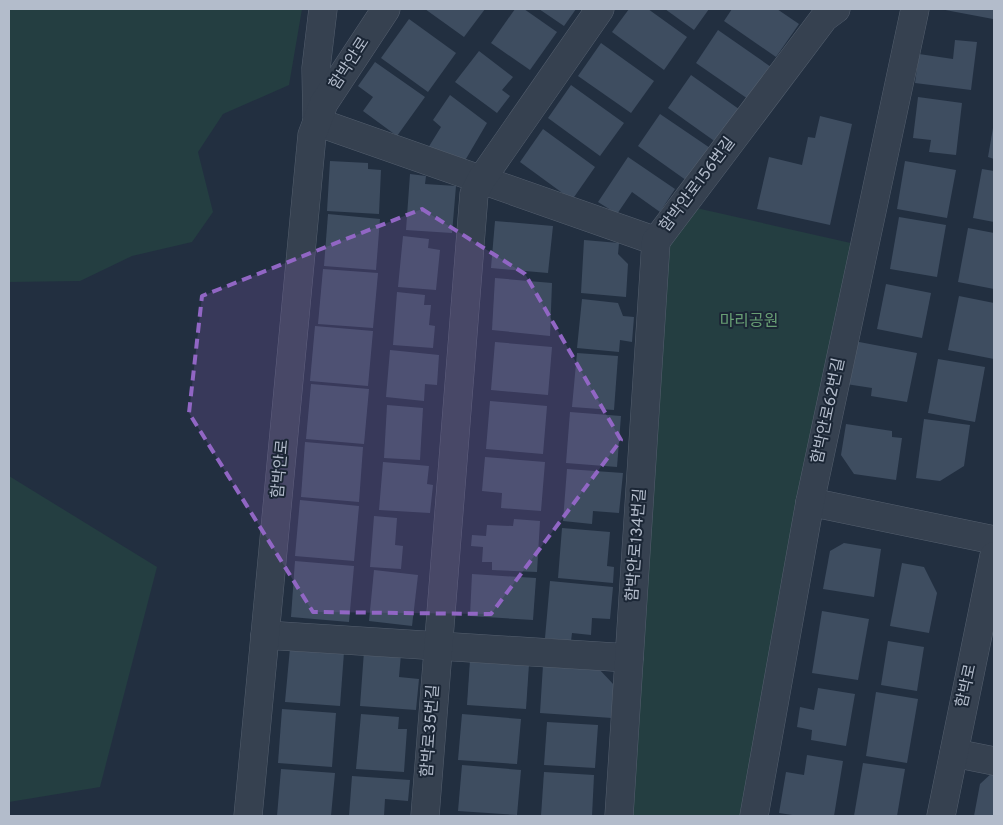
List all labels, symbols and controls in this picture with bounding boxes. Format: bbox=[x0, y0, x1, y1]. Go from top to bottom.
street label: 함박안로 bbox=[326, 34, 375, 94]
street label: 함박안로156번길 bbox=[656, 134, 740, 236]
park label: 마리공원 bbox=[720, 312, 778, 332]
street label: 함박안로62번길 bbox=[808, 356, 850, 466]
street label: 함박안로 bbox=[268, 439, 294, 499]
street label: 함박안로134번길 bbox=[623, 488, 651, 602]
street label: 함박로 bbox=[953, 662, 981, 710]
street label: 함박로35번길 bbox=[418, 684, 444, 778]

